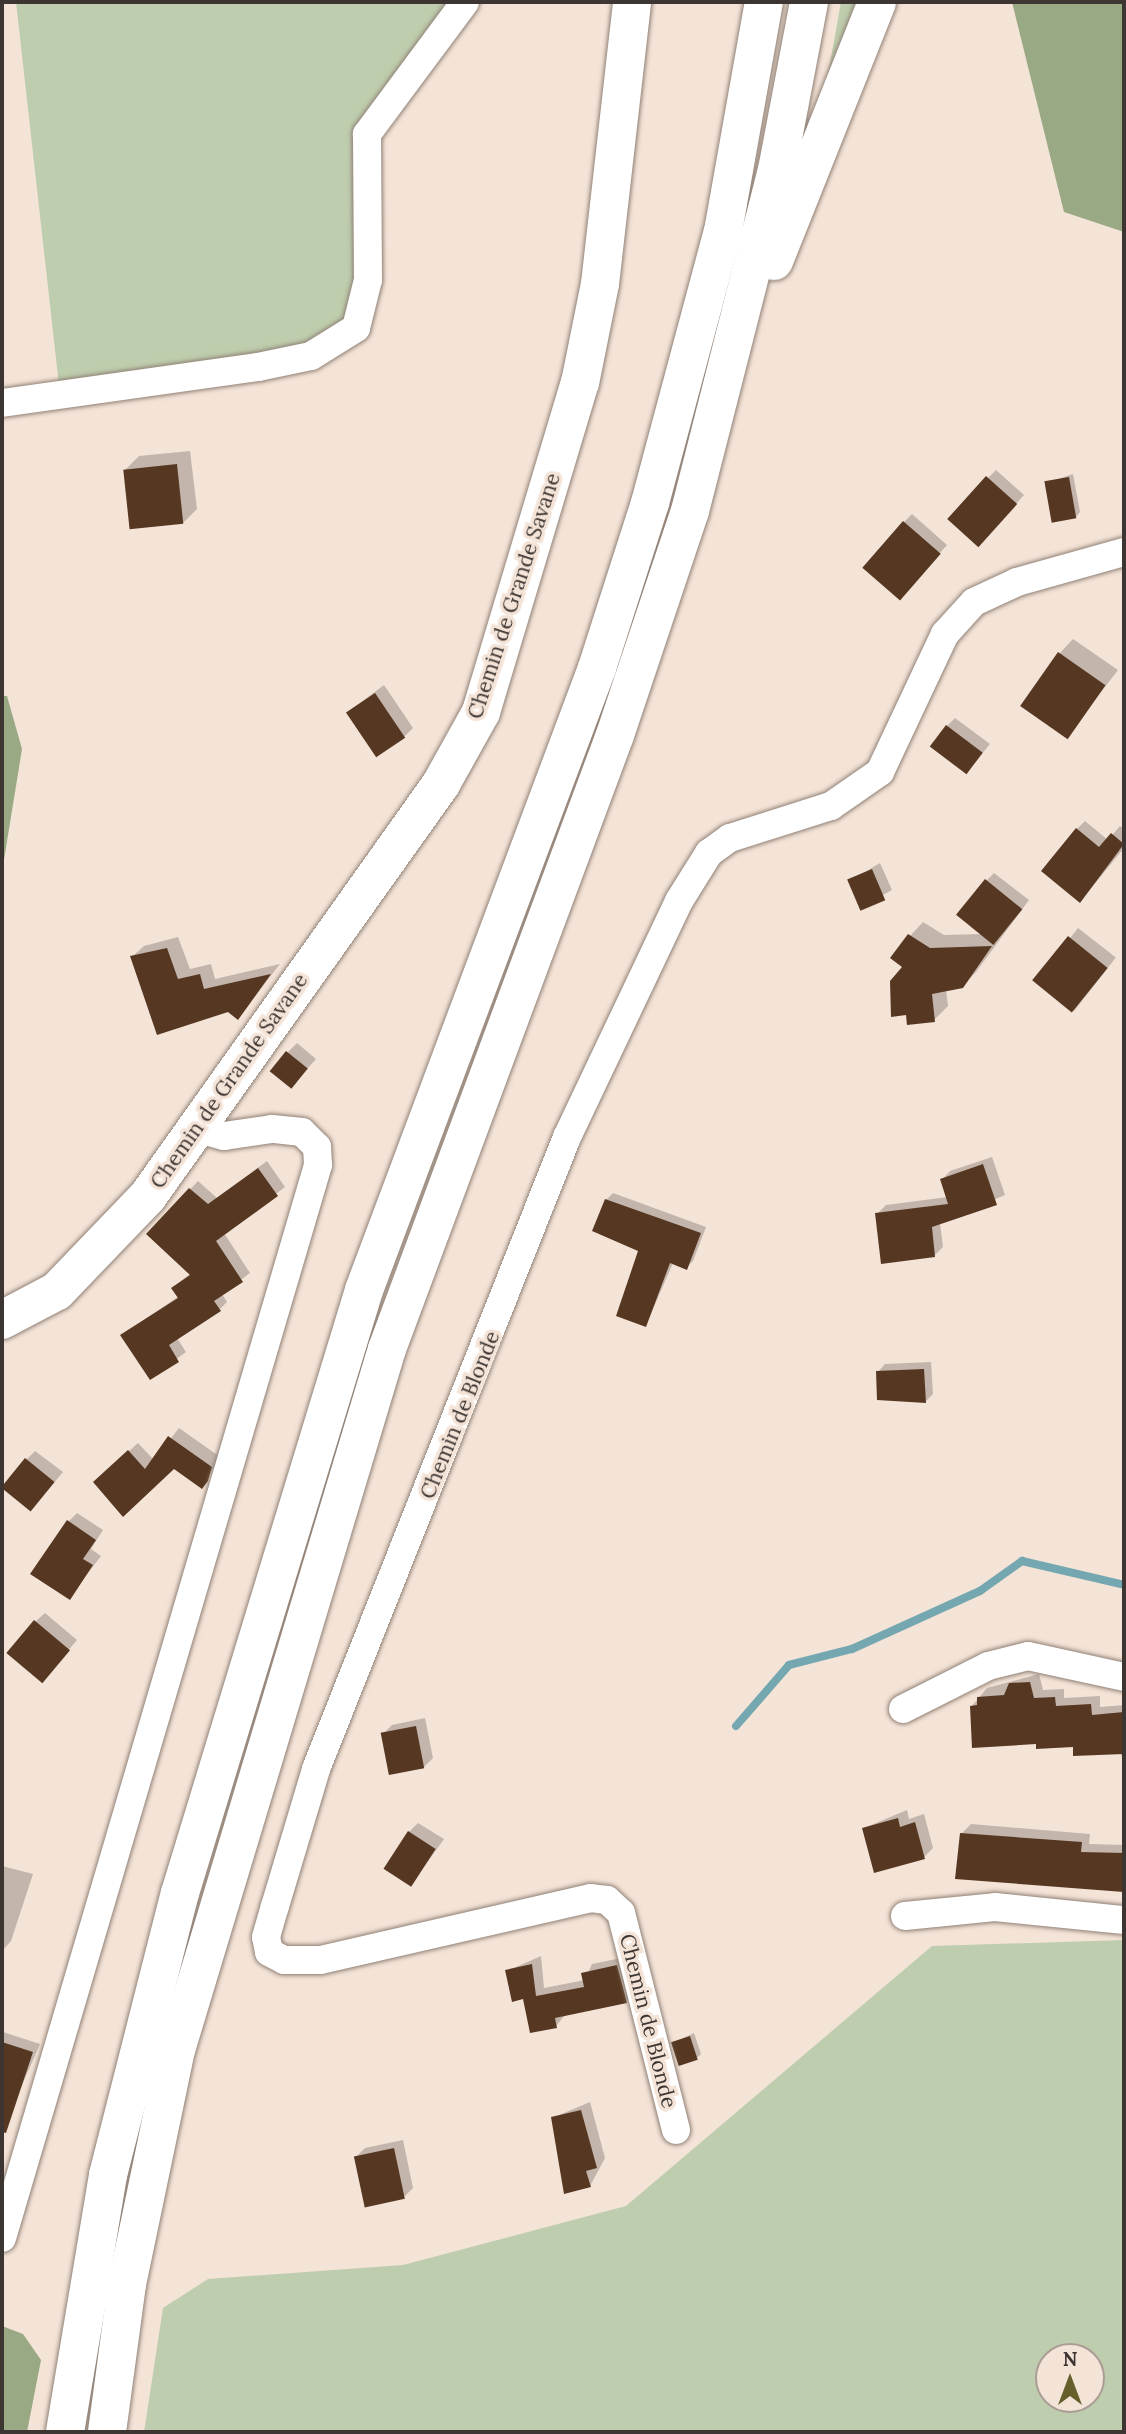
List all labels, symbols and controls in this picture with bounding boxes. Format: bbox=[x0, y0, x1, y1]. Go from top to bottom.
street label: Chemin de Grande Savane bbox=[462, 470, 566, 722]
street label: Chemin de Grande Savane bbox=[145, 969, 313, 1193]
street label: Chemin de Blonde bbox=[415, 1327, 505, 1503]
street label: Chemin de Blonde bbox=[614, 1931, 682, 2111]
north arrow bbox=[1035, 2343, 1105, 2413]
text: N bbox=[1063, 2347, 1077, 2371]

